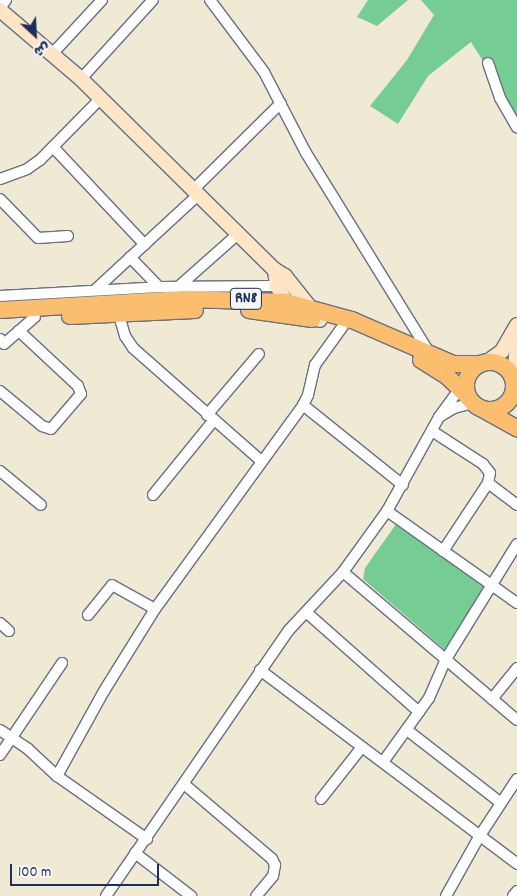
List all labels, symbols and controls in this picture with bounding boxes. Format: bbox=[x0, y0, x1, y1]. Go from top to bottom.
north arrow bbox=[10, 10, 60, 60]
text: ش bbox=[30, 36, 53, 61]
road number: RN8 bbox=[230, 286, 262, 312]
scale bar bbox=[12, 854, 161, 886]
text: 100 m bbox=[18, 862, 51, 884]

